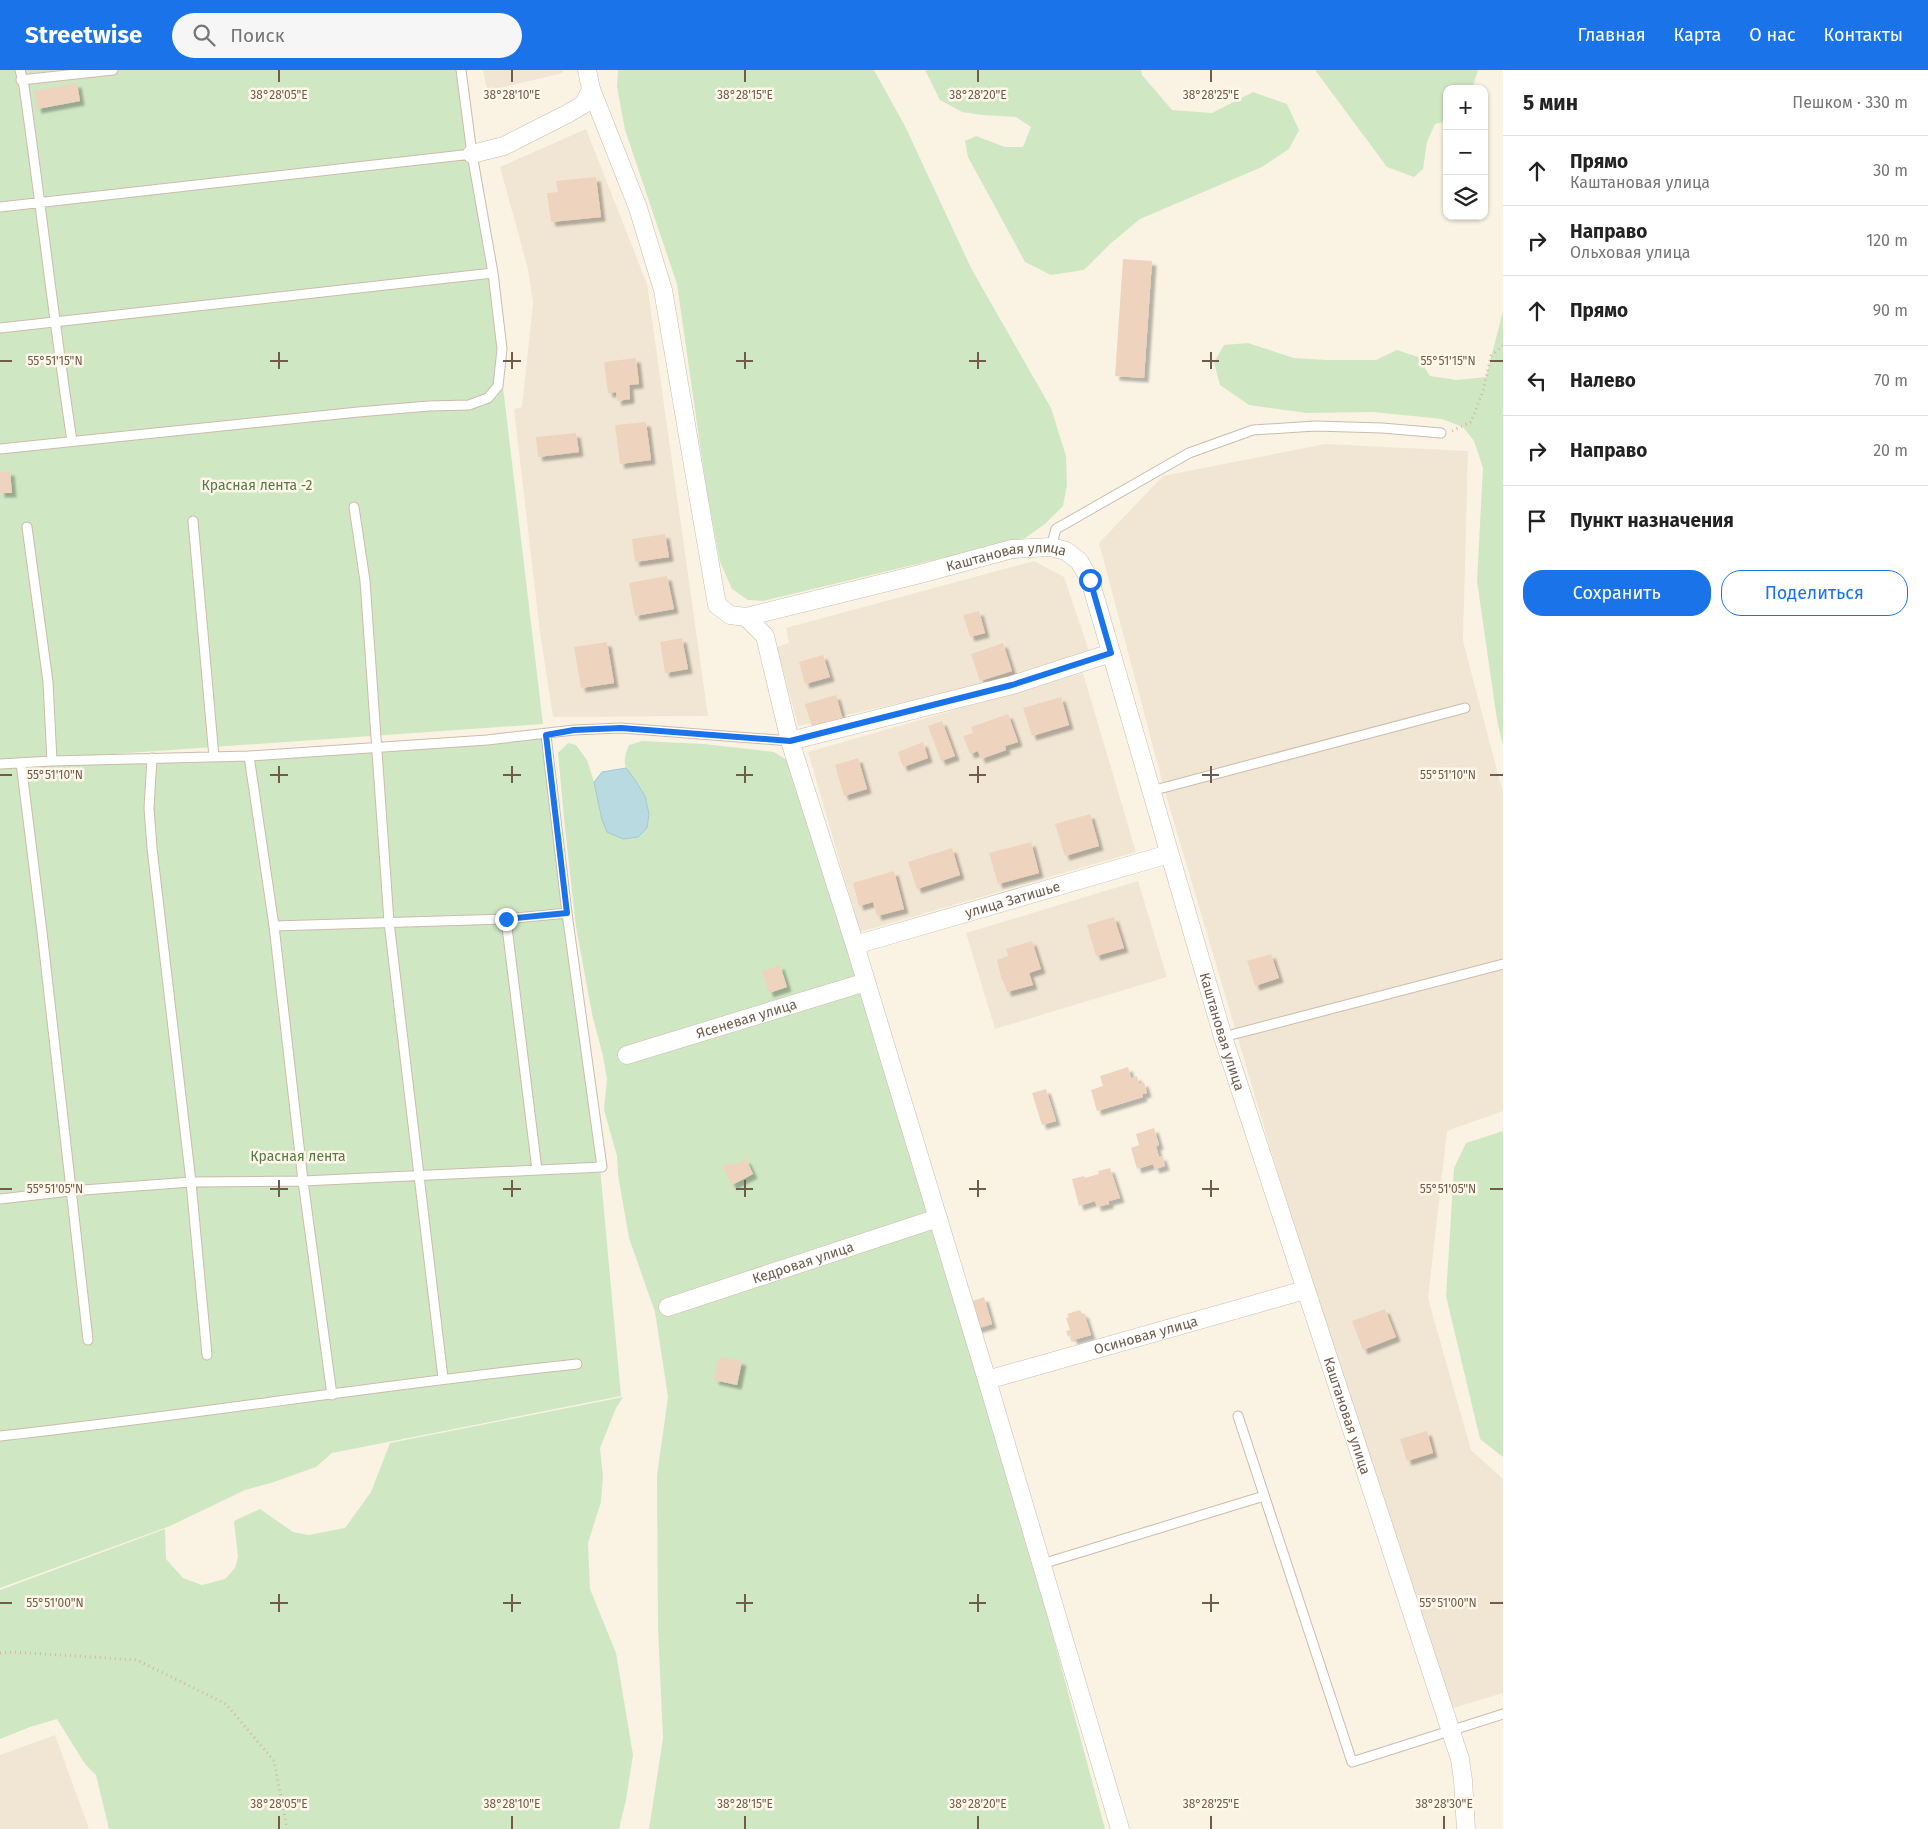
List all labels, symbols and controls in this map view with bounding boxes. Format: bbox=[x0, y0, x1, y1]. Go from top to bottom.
search box bbox=[172, 13, 522, 58]
text: Streetwise bbox=[25, 21, 142, 49]
icon: search bbox=[190, 21, 218, 49]
text: Поиск bbox=[230, 24, 285, 47]
text: Главная bbox=[1578, 24, 1646, 46]
text: Карта bbox=[1674, 24, 1721, 46]
text: О нас bbox=[1749, 24, 1796, 46]
text: Контакты bbox=[1824, 24, 1903, 46]
map controls bbox=[1443, 85, 1488, 220]
button: + bbox=[1443, 85, 1488, 130]
text: 38°28'05"E bbox=[250, 88, 308, 102]
text: 38°28'10"E bbox=[484, 88, 540, 102]
text: 38°28'15"E bbox=[717, 88, 773, 102]
text: 38°28'20"E bbox=[949, 88, 1007, 102]
text: 38°28'25"E bbox=[1183, 88, 1239, 102]
text: 5 мин bbox=[1523, 90, 1578, 116]
text: Пешком · 330 m bbox=[1792, 93, 1908, 112]
button: − bbox=[1443, 130, 1488, 175]
text: Прямо bbox=[1570, 150, 1628, 173]
icon: ahead bbox=[1523, 157, 1551, 185]
text: 30 m bbox=[1873, 161, 1908, 180]
text: Каштановая улица bbox=[1570, 173, 1710, 192]
button: layers bbox=[1443, 175, 1488, 220]
text: Направо bbox=[1570, 220, 1647, 243]
icon: right bbox=[1523, 227, 1551, 255]
text: 120 m bbox=[1866, 231, 1908, 250]
text: Ольховая улица bbox=[1570, 243, 1690, 262]
icon: ahead bbox=[1523, 297, 1551, 325]
text: Прямо bbox=[1570, 299, 1628, 322]
text: 90 m bbox=[1873, 301, 1908, 320]
text: 55°51'15"N bbox=[27, 354, 83, 368]
text: 55°51'15"N bbox=[1420, 354, 1476, 368]
icon: left bbox=[1523, 367, 1551, 395]
text: Налево bbox=[1570, 369, 1636, 392]
text: 70 m bbox=[1874, 371, 1908, 390]
icon: right bbox=[1523, 437, 1551, 465]
text: Направо bbox=[1570, 439, 1647, 462]
text: 20 m bbox=[1873, 441, 1908, 460]
park label: Красная лента -2 bbox=[202, 477, 312, 494]
icon: arrive bbox=[1523, 507, 1551, 535]
text: Пункт назначения bbox=[1570, 509, 1734, 532]
street label: Каштановая улица bbox=[944, 539, 1068, 575]
route start bbox=[1079, 569, 1102, 592]
button: Сохранить bbox=[1523, 570, 1711, 616]
button: Поделиться bbox=[1721, 570, 1908, 616]
text: 55°51'10"N bbox=[27, 768, 83, 782]
text: 55°51'10"N bbox=[1420, 768, 1476, 782]
street label: улица Затишье bbox=[963, 878, 1062, 921]
route end bbox=[495, 908, 518, 931]
street label: Каштановая улица bbox=[1196, 970, 1249, 1093]
street label: Ясеневая улица bbox=[694, 995, 799, 1042]
park label: Красная лента bbox=[250, 1148, 346, 1165]
text: 55°51'05"N bbox=[27, 1182, 83, 1196]
text: 55°51'05"N bbox=[1420, 1182, 1476, 1196]
street label: Кедровая улица bbox=[750, 1238, 856, 1287]
street label: Осиновая улица bbox=[1092, 1312, 1200, 1358]
street label: Каштановая улица bbox=[1320, 1355, 1375, 1477]
text: 55°51'00"N bbox=[26, 1596, 84, 1610]
text: 55°51'00"N bbox=[1419, 1596, 1477, 1610]
text: 38°28'05"E bbox=[250, 1797, 308, 1811]
text: 38°28'10"E bbox=[484, 1797, 540, 1811]
text: 38°28'15"E bbox=[717, 1797, 773, 1811]
text: 38°28'20"E bbox=[949, 1797, 1007, 1811]
text: 38°28'25"E bbox=[1183, 1797, 1239, 1811]
text: 38°28'30"E bbox=[1415, 1797, 1473, 1811]

